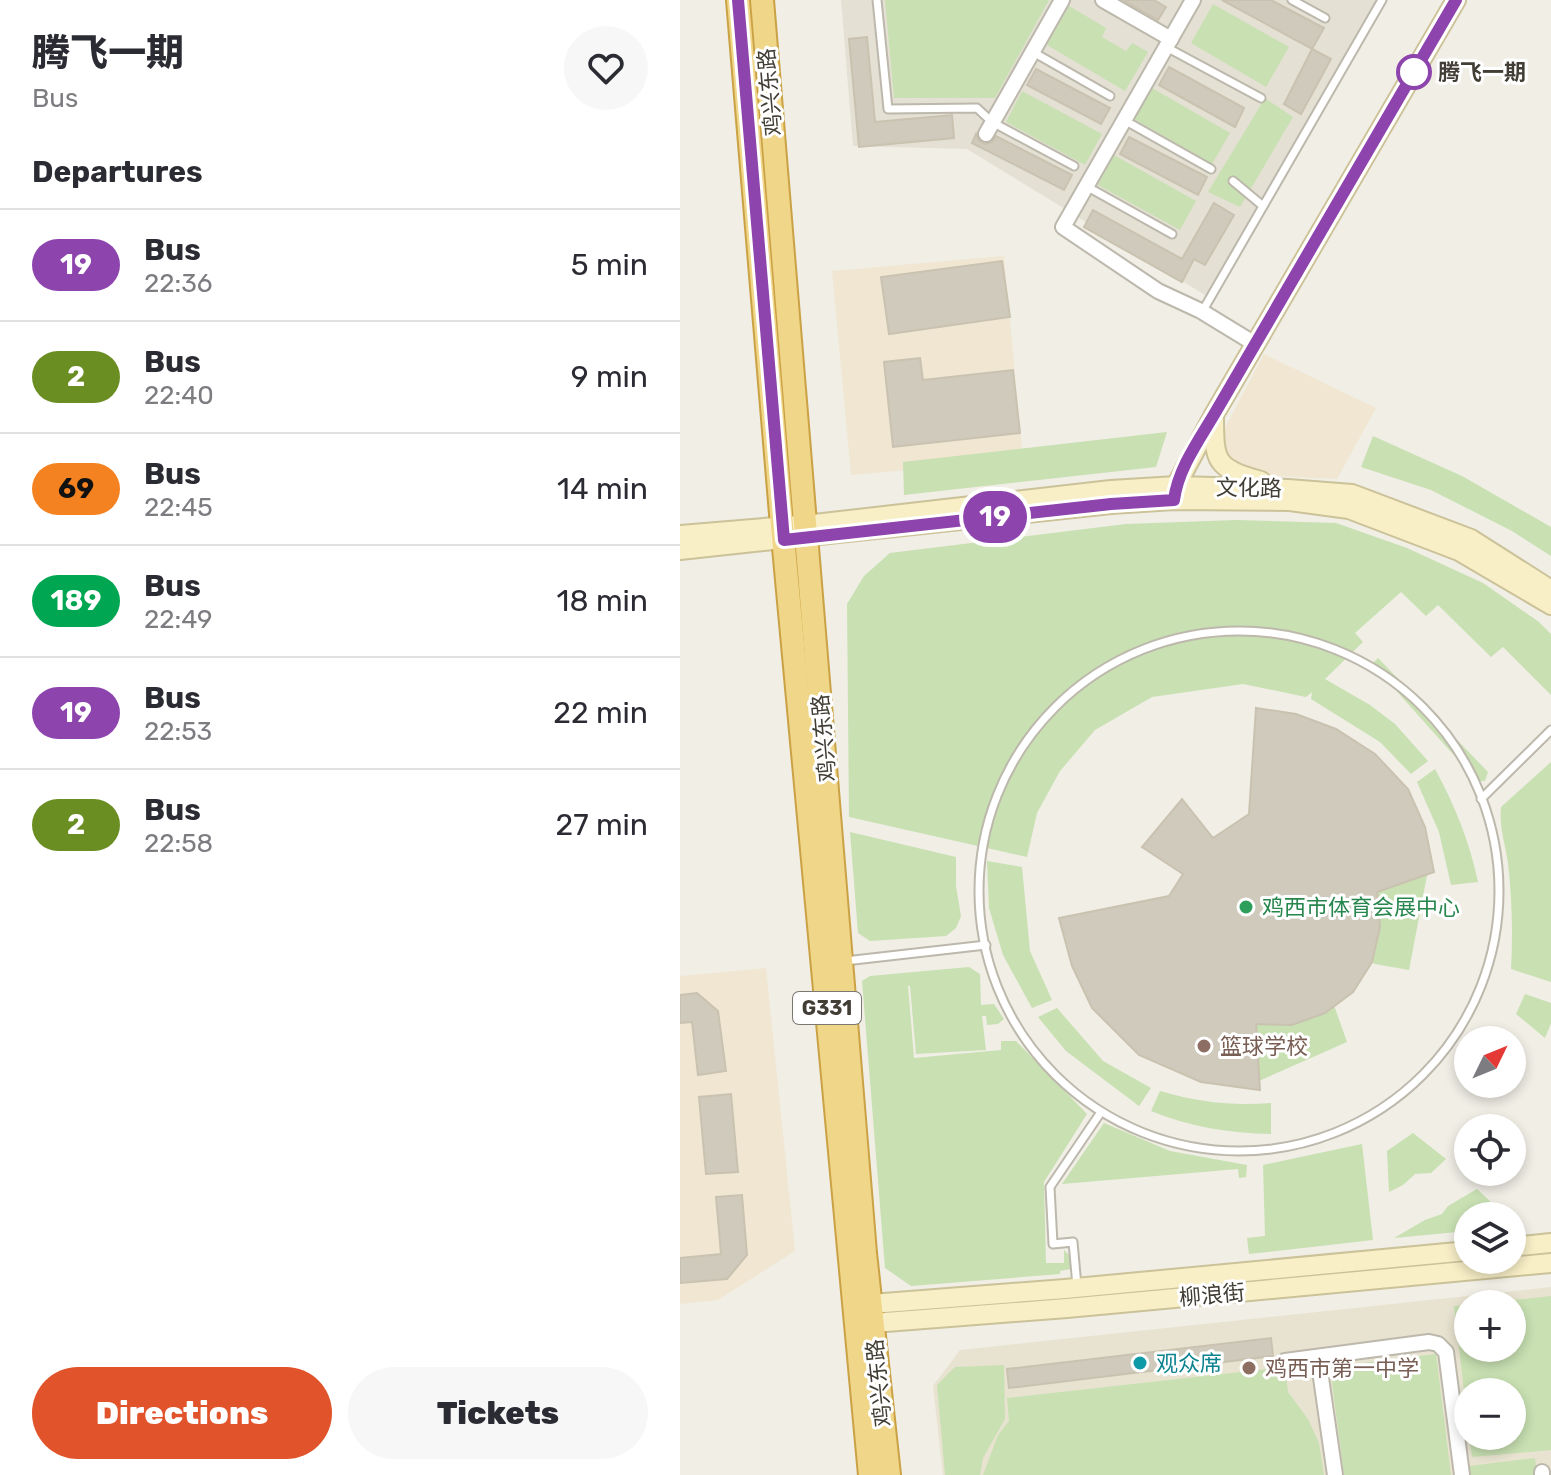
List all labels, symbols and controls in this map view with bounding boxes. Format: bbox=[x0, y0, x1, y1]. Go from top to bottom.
button: heart bbox=[564, 26, 648, 110]
text: 腾飞一期 bbox=[32, 30, 184, 76]
street label: 鸡兴东路 bbox=[753, 47, 787, 137]
marker: 腾飞一期 bbox=[1397, 55, 1431, 89]
place label: 腾飞一期 bbox=[1438, 59, 1526, 86]
text: Bus bbox=[32, 83, 78, 114]
text: Departures bbox=[32, 154, 203, 190]
text: Bus bbox=[144, 232, 201, 268]
text: 5 min bbox=[571, 247, 648, 283]
text: 19 bbox=[60, 248, 92, 281]
text: 22:36 bbox=[144, 268, 212, 299]
text: Bus bbox=[144, 344, 201, 380]
text: 9 min bbox=[571, 359, 648, 395]
text: 2 bbox=[67, 360, 85, 393]
text: 22:40 bbox=[144, 380, 214, 411]
text: Bus bbox=[144, 456, 201, 492]
text: 14 min bbox=[557, 471, 648, 507]
text: 69 bbox=[58, 472, 94, 505]
street label: 文化路 bbox=[1216, 474, 1282, 502]
line badge: 19 bbox=[959, 491, 1031, 543]
text: 22:45 bbox=[144, 492, 213, 523]
text: 19 bbox=[979, 500, 1011, 533]
text: Bus bbox=[144, 568, 201, 604]
text: 18 min bbox=[557, 583, 648, 619]
text: 189 bbox=[51, 584, 101, 617]
text: 22:49 bbox=[144, 604, 213, 635]
text: Bus bbox=[144, 680, 201, 716]
street label: 鸡兴东路 bbox=[807, 693, 841, 783]
text: 22 min bbox=[553, 695, 648, 731]
text: 19 bbox=[60, 696, 92, 729]
text: 22:53 bbox=[144, 716, 212, 747]
text: Bus bbox=[144, 792, 201, 828]
text: 27 min bbox=[556, 807, 648, 843]
text: 2 bbox=[67, 808, 85, 841]
text: 22:58 bbox=[144, 828, 213, 859]
place label: 鸡西市体育会展中心 bbox=[1262, 894, 1460, 921]
marker: 鸡西市体育会展中心 bbox=[1237, 898, 1255, 916]
road number: G331 bbox=[793, 992, 861, 1024]
north arrow bbox=[1454, 1026, 1526, 1098]
map controls bbox=[1454, 1026, 1526, 1450]
place label: 篮球学校 bbox=[1220, 1033, 1308, 1060]
marker: 篮球学校 bbox=[1195, 1037, 1213, 1055]
button: locate bbox=[1454, 1114, 1526, 1186]
button: layers bbox=[1454, 1202, 1526, 1274]
street label: 柳浪街 bbox=[1178, 1279, 1246, 1311]
button: + bbox=[1454, 1290, 1526, 1362]
street label: 鸡兴东路 bbox=[861, 1338, 897, 1428]
place label: 观众席 bbox=[1156, 1350, 1222, 1377]
marker: 观众席 bbox=[1131, 1354, 1149, 1372]
place label: 鸡西市第一中学 bbox=[1265, 1355, 1419, 1382]
marker: 鸡西市第一中学 bbox=[1240, 1359, 1258, 1377]
button: Directions bbox=[32, 1367, 332, 1459]
button: Tickets bbox=[348, 1367, 648, 1459]
button: − bbox=[1454, 1378, 1526, 1450]

